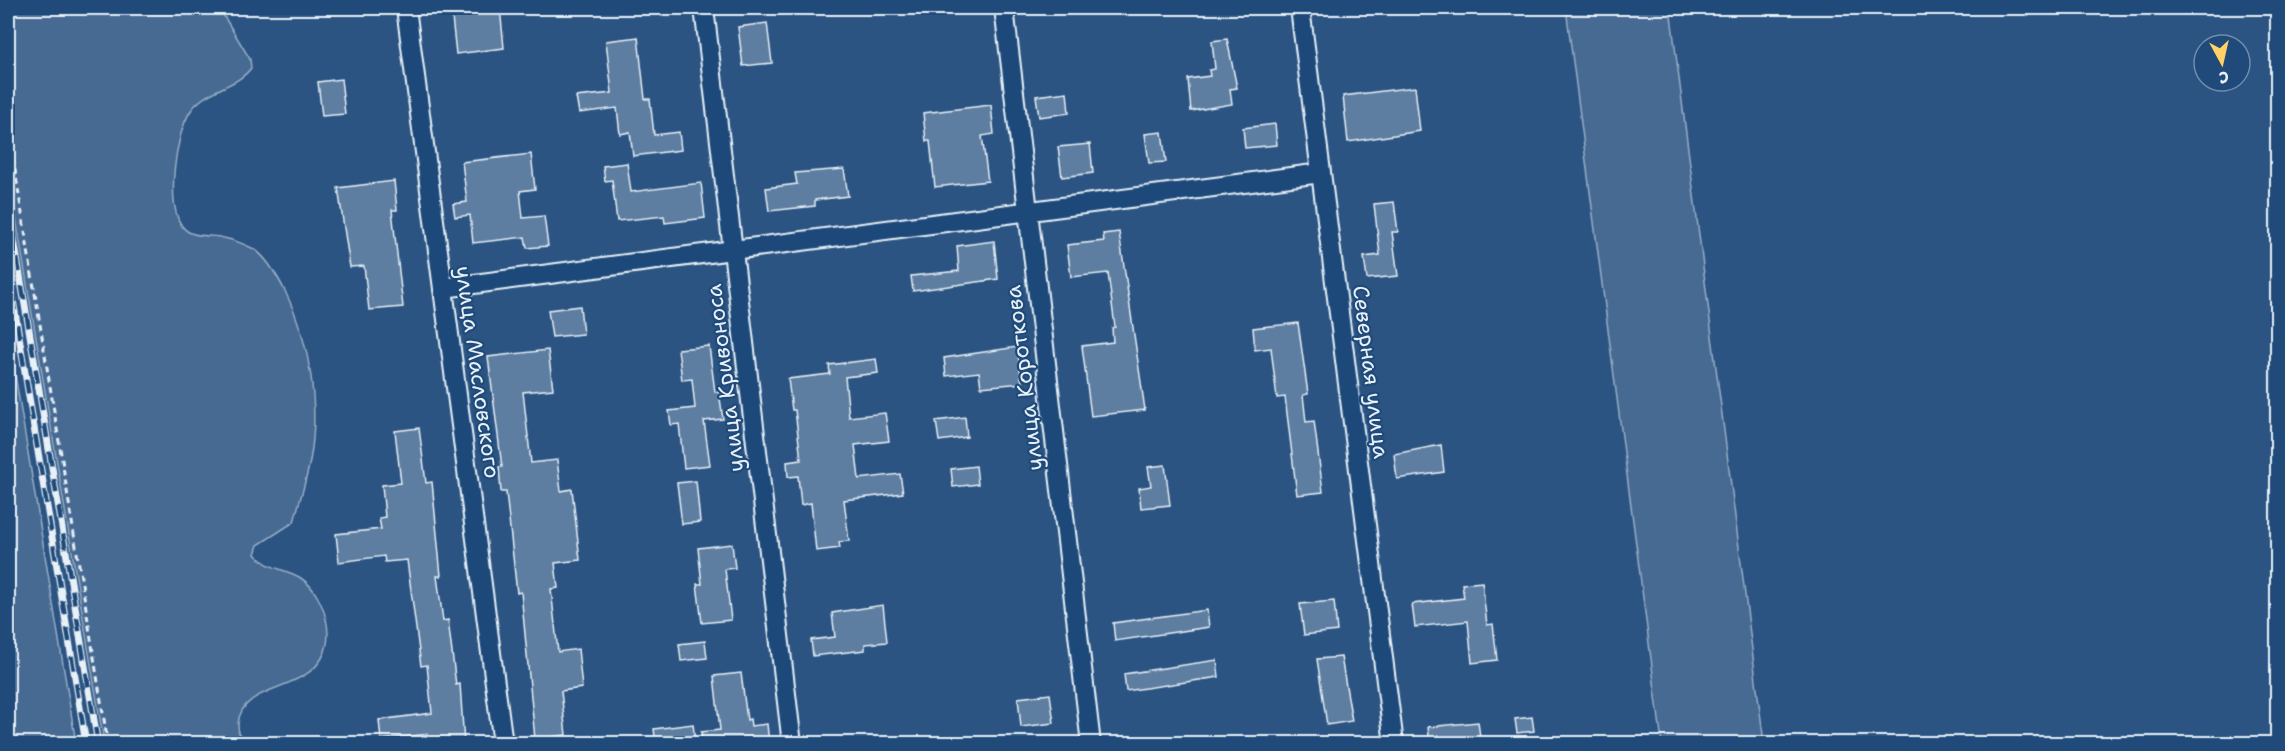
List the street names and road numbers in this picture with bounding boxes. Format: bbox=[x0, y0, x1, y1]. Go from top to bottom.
street label: улица Масловского bbox=[449, 264, 507, 480]
street label: улица Кривоноса bbox=[699, 282, 751, 474]
street label: улица Короткова bbox=[998, 283, 1050, 472]
street label: Северная улица bbox=[1346, 284, 1396, 461]

